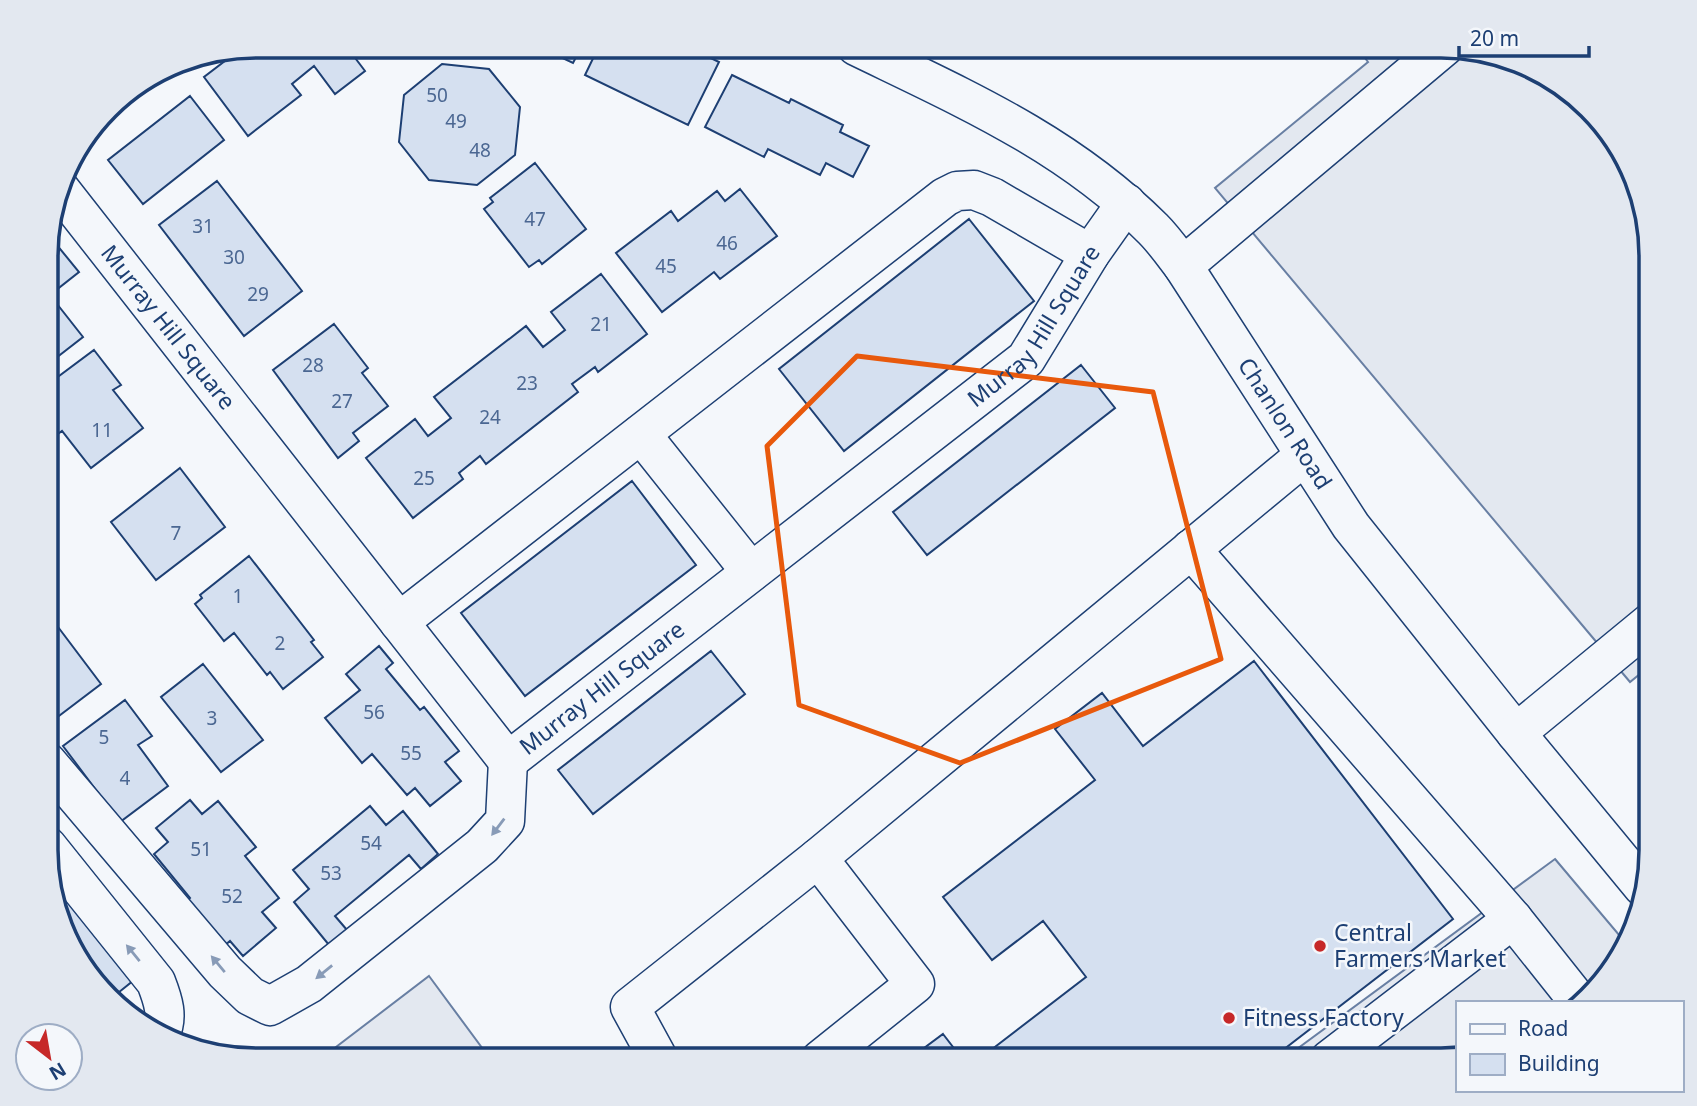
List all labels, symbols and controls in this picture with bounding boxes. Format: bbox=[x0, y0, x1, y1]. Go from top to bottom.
scale bar bbox=[1459, 14, 1588, 58]
text: 20 m bbox=[1470, 24, 1519, 52]
house number: 50 bbox=[426, 82, 448, 108]
house number: 49 bbox=[445, 108, 467, 134]
house number: 48 bbox=[469, 137, 491, 163]
house number: 47 bbox=[524, 206, 546, 232]
house number: 31 bbox=[192, 213, 214, 239]
house number: 46 bbox=[716, 230, 738, 256]
street label: Murray Hill Square bbox=[94, 238, 244, 416]
street label: Murray Hill Square bbox=[960, 238, 1107, 414]
house number: 30 bbox=[223, 244, 245, 270]
house number: 45 bbox=[655, 253, 677, 279]
house number: 29 bbox=[247, 281, 269, 307]
house number: 21 bbox=[590, 311, 612, 337]
street label: Chanlon Road bbox=[1231, 351, 1340, 495]
house number: 28 bbox=[302, 352, 324, 378]
house number: 23 bbox=[516, 370, 538, 396]
house number: 27 bbox=[331, 388, 353, 414]
house number: 24 bbox=[479, 404, 501, 430]
house number: 11 bbox=[91, 417, 113, 443]
house number: 25 bbox=[413, 465, 435, 491]
house number: 7 bbox=[171, 520, 181, 546]
house number: 1 bbox=[233, 583, 243, 609]
street label: Murray Hill Square bbox=[512, 613, 691, 762]
house number: 2 bbox=[275, 630, 285, 656]
house number: 56 bbox=[363, 699, 385, 725]
house number: 3 bbox=[207, 705, 217, 731]
house number: 5 bbox=[99, 724, 109, 750]
house number: 55 bbox=[400, 740, 422, 766]
house number: 4 bbox=[120, 765, 131, 791]
one-way arrow bbox=[491, 817, 505, 836]
house number: 54 bbox=[360, 830, 382, 856]
house number: 51 bbox=[190, 836, 212, 862]
house number: 53 bbox=[320, 860, 342, 886]
house number: 52 bbox=[221, 883, 243, 909]
place label: Central Farmers Market bbox=[1334, 916, 1506, 974]
marker: Central Farmers Market bbox=[1312, 938, 1328, 954]
one-way arrow bbox=[125, 945, 140, 963]
one-way arrow bbox=[210, 955, 225, 973]
one-way arrow bbox=[316, 964, 333, 979]
place label: Fitness Factory bbox=[1243, 1001, 1404, 1033]
legend bbox=[1456, 1001, 1683, 1092]
marker: Fitness Factory bbox=[1221, 1010, 1237, 1026]
text: Road bbox=[1518, 1014, 1568, 1042]
north arrow bbox=[14, 1022, 84, 1092]
text: Building bbox=[1518, 1049, 1600, 1077]
text: N bbox=[44, 1056, 71, 1087]

